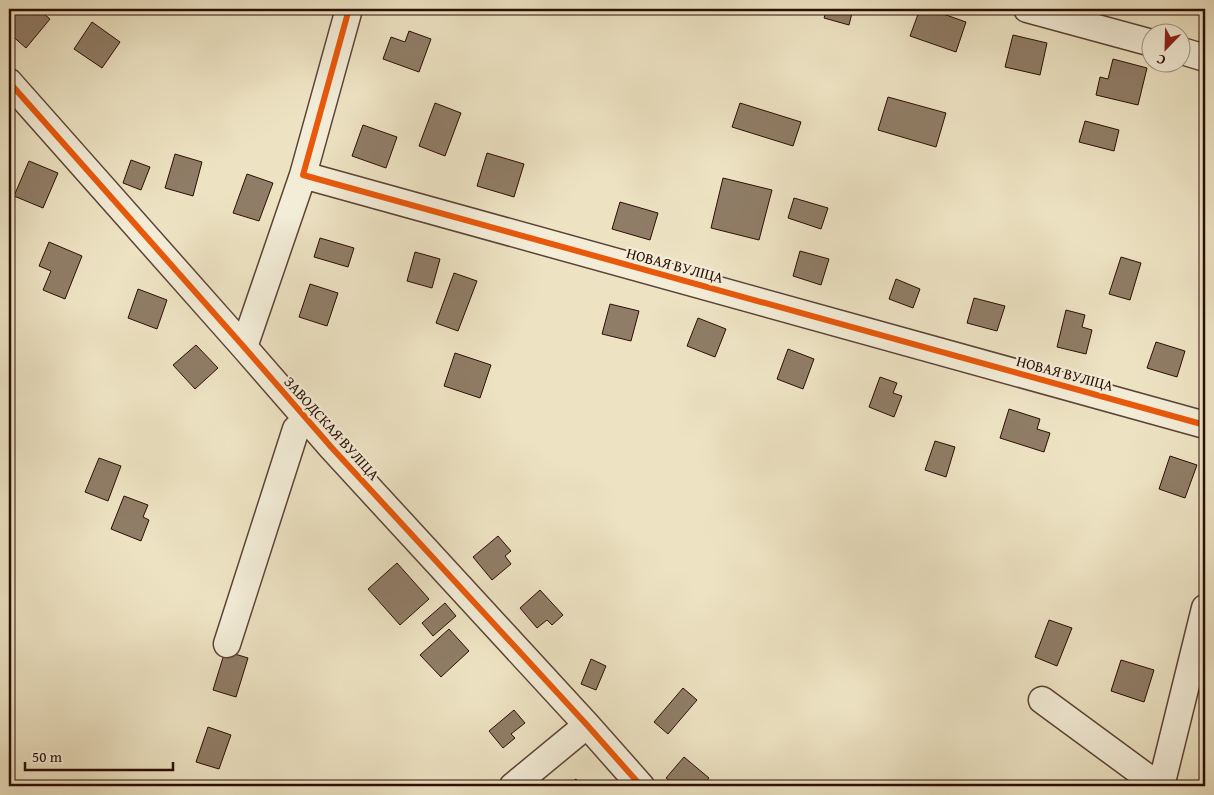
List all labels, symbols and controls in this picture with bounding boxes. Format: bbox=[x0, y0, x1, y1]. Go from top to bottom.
north arrow bbox=[1142, 22, 1192, 72]
text: С bbox=[1153, 49, 1168, 71]
street label: НОВАЯ ВУЛІЦА bbox=[624, 242, 726, 288]
street label: НОВАЯ ВУЛІЦА bbox=[1014, 350, 1116, 396]
street label: ЗАВОДСКАЯ ВУЛІЦА bbox=[280, 371, 384, 485]
scale bar bbox=[25, 740, 172, 772]
text: 50 m bbox=[32, 746, 63, 767]

